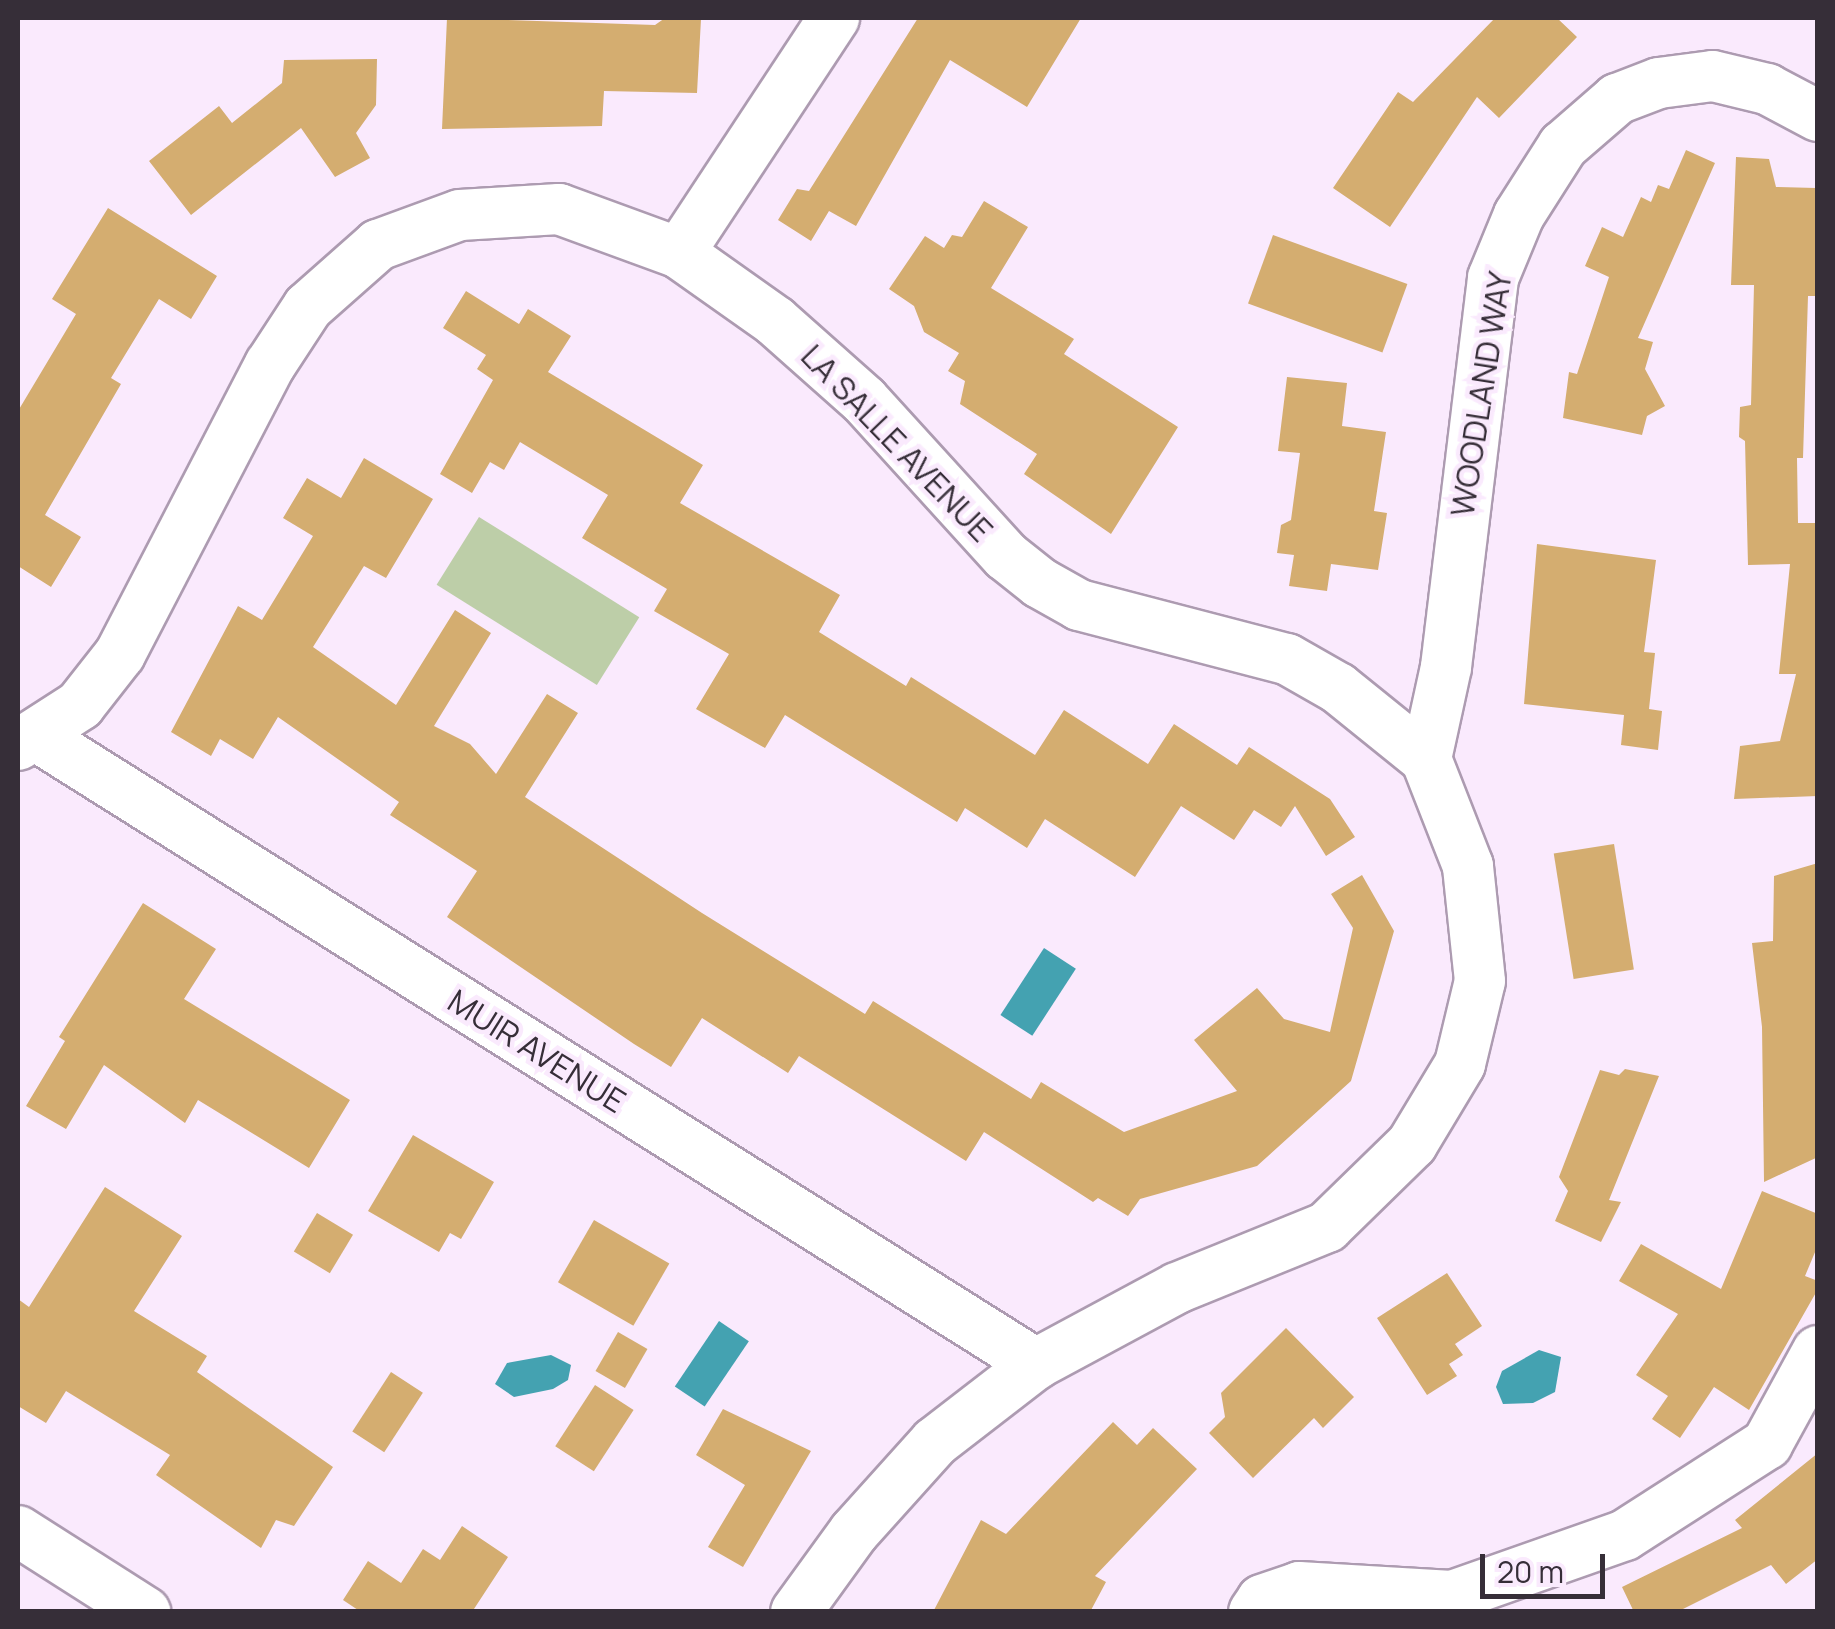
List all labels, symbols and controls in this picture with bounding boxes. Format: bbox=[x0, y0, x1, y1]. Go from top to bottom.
street label: WOODLAND WAY bbox=[1443, 269, 1519, 519]
street label: LA SALLE AVENUE bbox=[793, 337, 1001, 549]
street label: MUIR AVENUE bbox=[441, 981, 633, 1121]
scale bar bbox=[1485, 1534, 1610, 1596]
text: 20 m bbox=[1497, 1551, 1564, 1592]

